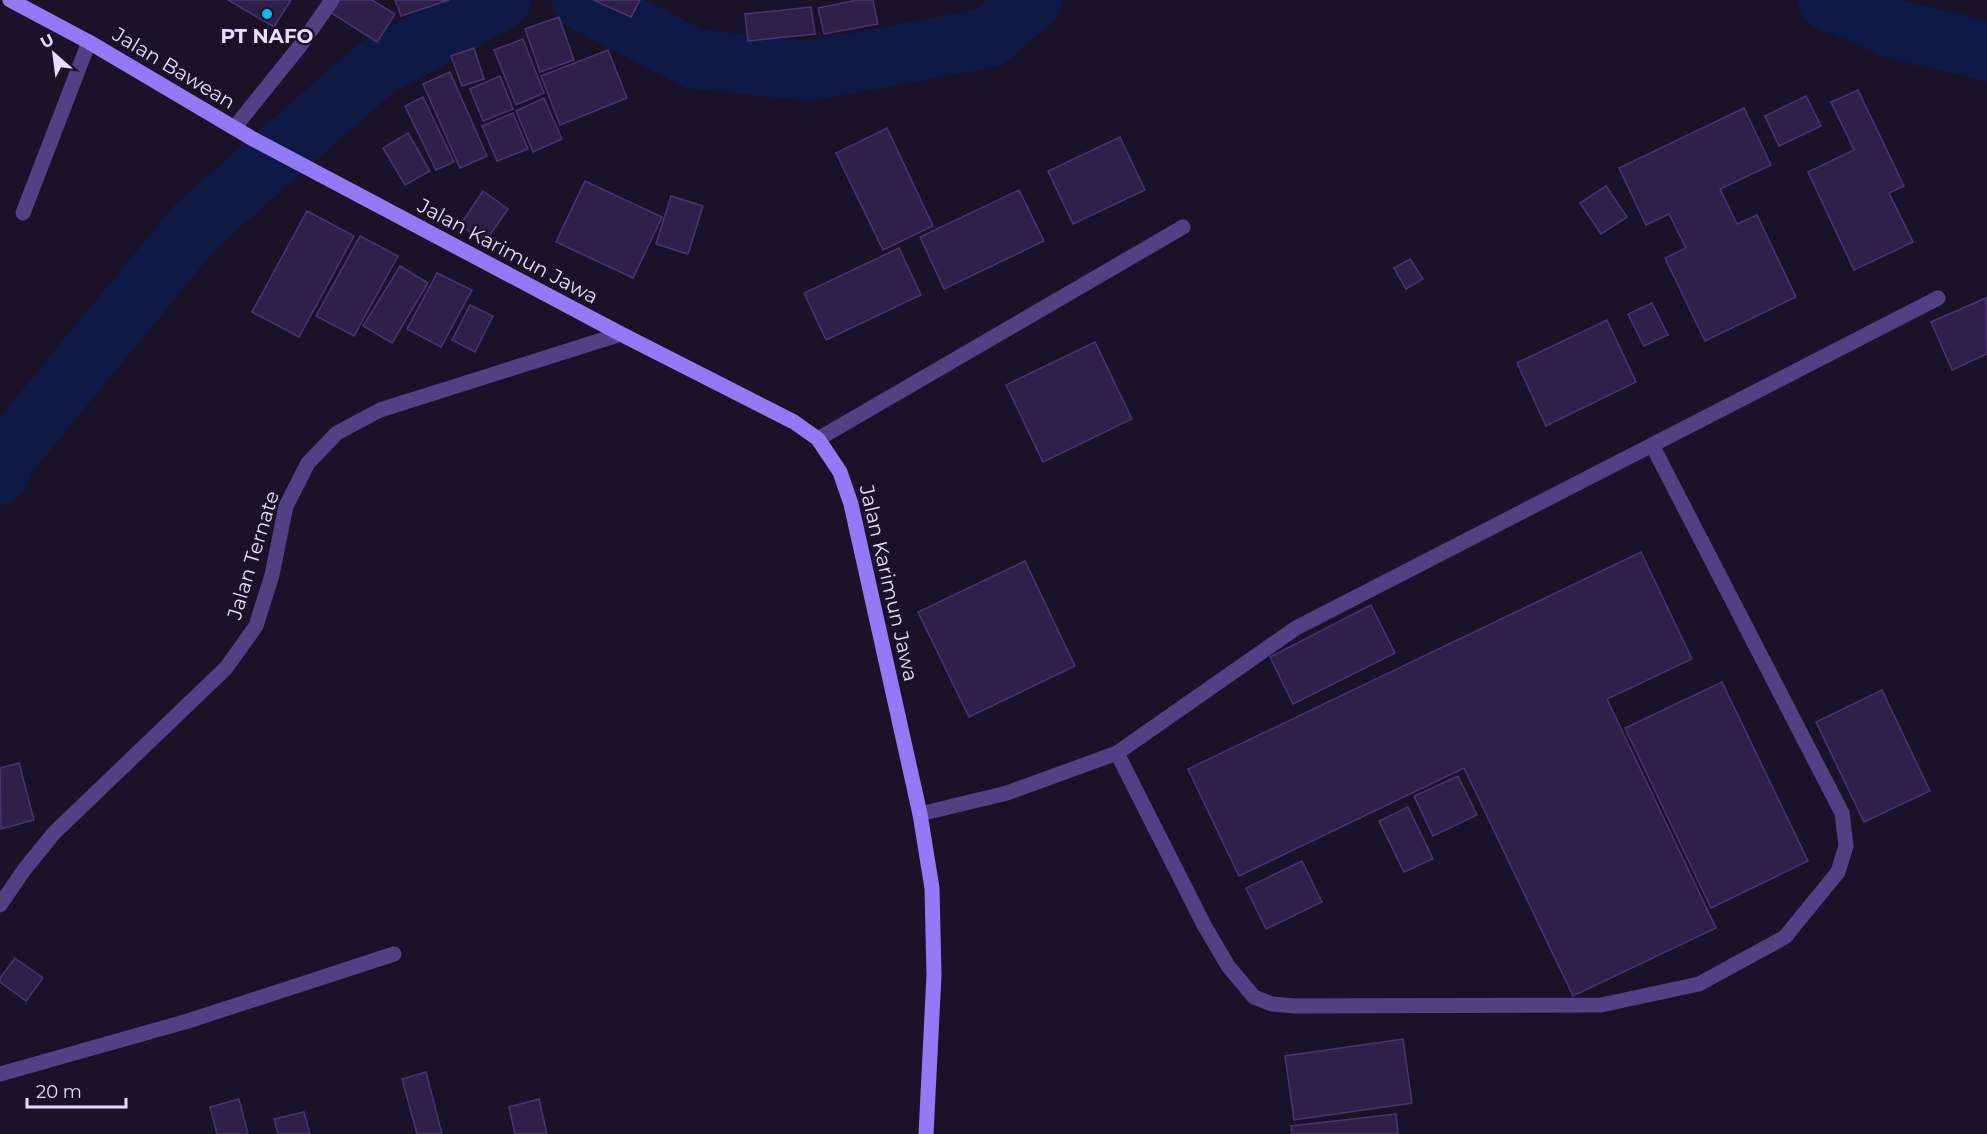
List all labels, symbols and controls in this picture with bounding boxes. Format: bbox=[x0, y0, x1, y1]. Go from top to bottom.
marker: PT NAFO bbox=[260, 7, 274, 21]
street label: Jalan Bawean bbox=[107, 21, 240, 114]
north arrow bbox=[24, 24, 84, 84]
place label: PT NAFO bbox=[221, 24, 314, 48]
text: U bbox=[37, 30, 57, 53]
street label: Jalan Karimun Jawa bbox=[413, 193, 602, 309]
street label: Jalan Karimun Jawa bbox=[854, 482, 923, 684]
street label: Jalan Ternate bbox=[222, 488, 284, 623]
scale bar bbox=[27, 1071, 126, 1109]
text: 20 m bbox=[36, 1081, 82, 1103]

